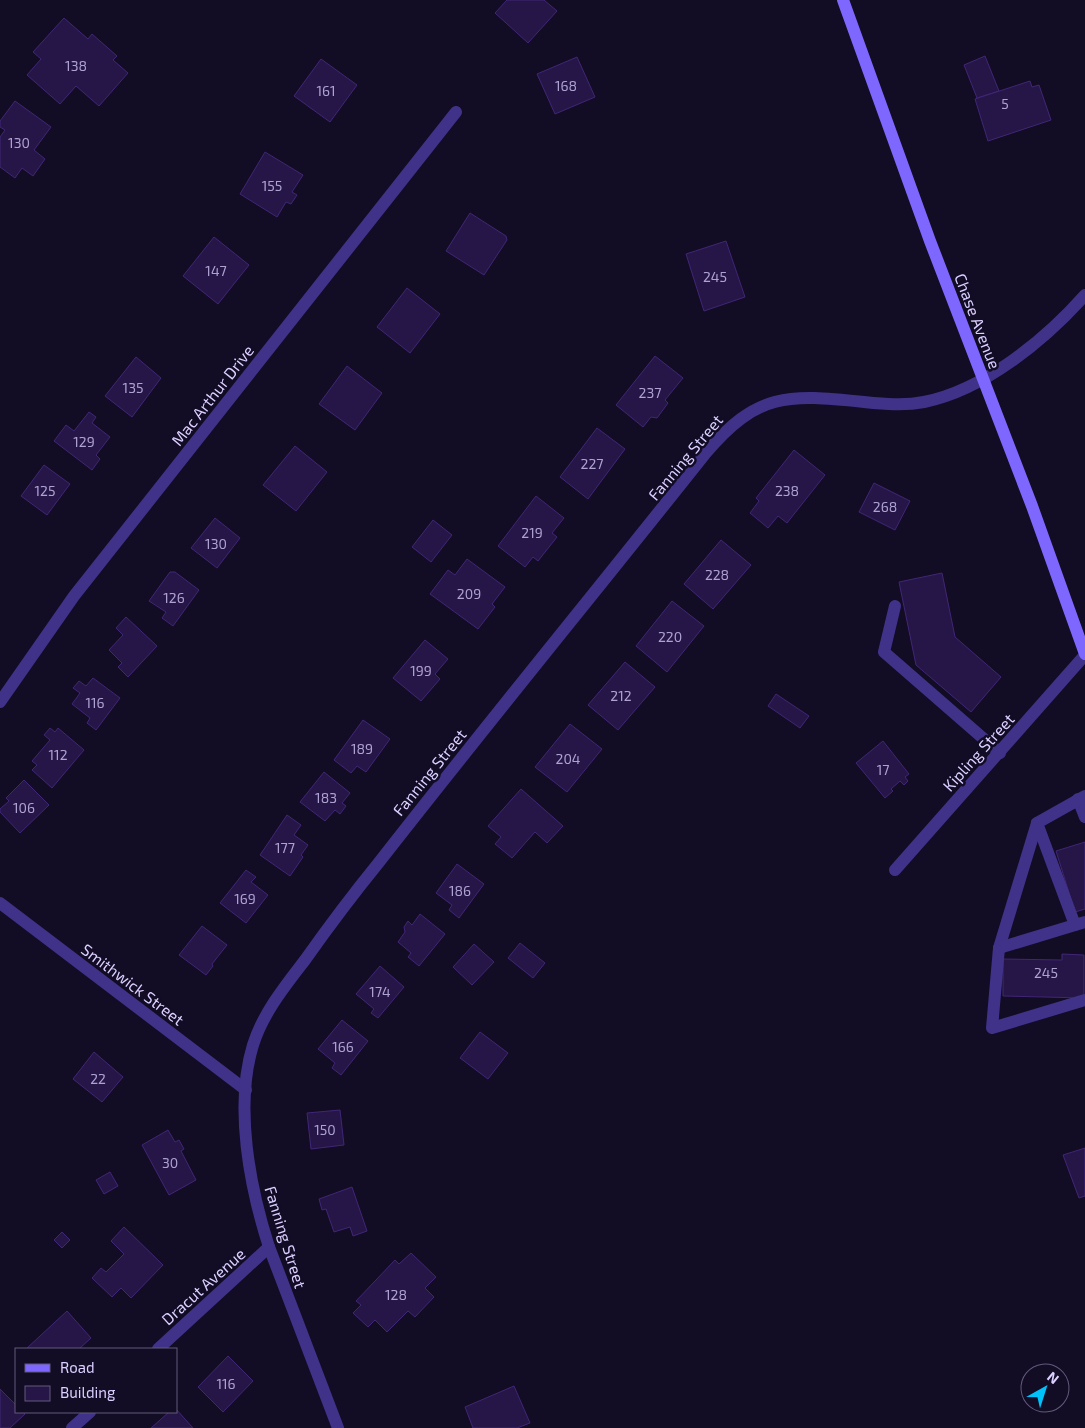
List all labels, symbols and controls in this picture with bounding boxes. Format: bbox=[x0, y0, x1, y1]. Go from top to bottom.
house number: 138 bbox=[65, 57, 87, 74]
house number: 168 bbox=[555, 77, 577, 94]
house number: 161 bbox=[316, 82, 336, 99]
house number: 5 bbox=[1001, 95, 1009, 112]
house number: 130 bbox=[8, 134, 30, 151]
house number: 155 bbox=[262, 177, 282, 194]
house number: 147 bbox=[205, 262, 227, 279]
house number: 245 bbox=[703, 268, 727, 285]
street label: Chase Avenue bbox=[951, 271, 1005, 371]
street label: Mac Arthur Drive bbox=[167, 341, 257, 449]
house number: 135 bbox=[123, 379, 143, 396]
house number: 237 bbox=[639, 384, 661, 401]
street label: Fanning Street bbox=[644, 410, 726, 504]
house number: 129 bbox=[73, 433, 95, 450]
house number: 227 bbox=[581, 455, 603, 472]
house number: 125 bbox=[35, 482, 55, 499]
house number: 238 bbox=[775, 482, 799, 499]
house number: 268 bbox=[873, 498, 897, 515]
house number: 219 bbox=[521, 524, 543, 541]
house number: 130 bbox=[205, 535, 227, 552]
house number: 228 bbox=[705, 566, 729, 583]
house number: 209 bbox=[457, 585, 481, 602]
house number: 126 bbox=[163, 589, 185, 606]
house number: 220 bbox=[658, 628, 682, 645]
house number: 199 bbox=[410, 662, 432, 679]
house number: 212 bbox=[610, 687, 632, 704]
house number: 116 bbox=[85, 694, 105, 711]
street label: Kipling Street bbox=[938, 709, 1018, 795]
street label: Fanning Street bbox=[388, 725, 470, 819]
house number: 189 bbox=[351, 740, 373, 757]
house number: 112 bbox=[48, 746, 68, 763]
house number: 204 bbox=[556, 750, 580, 767]
house number: 17 bbox=[877, 761, 889, 778]
house number: 183 bbox=[315, 789, 337, 806]
house number: 106 bbox=[13, 799, 35, 816]
house number: 177 bbox=[275, 839, 295, 856]
house number: 186 bbox=[449, 882, 471, 899]
house number: 169 bbox=[234, 890, 256, 907]
street label: Smithwick Street bbox=[78, 939, 188, 1029]
house number: 245 bbox=[1034, 964, 1058, 981]
house number: 174 bbox=[369, 983, 391, 1000]
house number: 166 bbox=[332, 1038, 354, 1055]
house number: 22 bbox=[90, 1070, 106, 1087]
house number: 150 bbox=[314, 1121, 336, 1138]
house number: 30 bbox=[162, 1154, 178, 1171]
street label: Fanning Street bbox=[261, 1184, 311, 1290]
street label: Dracut Avenue bbox=[157, 1244, 249, 1328]
house number: 128 bbox=[385, 1286, 407, 1303]
legend bbox=[15, 1348, 178, 1413]
text: Road bbox=[60, 1358, 95, 1376]
north arrow bbox=[1020, 1363, 1070, 1413]
text: N bbox=[1044, 1368, 1063, 1387]
house number: 116 bbox=[216, 1375, 236, 1392]
text: Building bbox=[60, 1383, 116, 1401]

